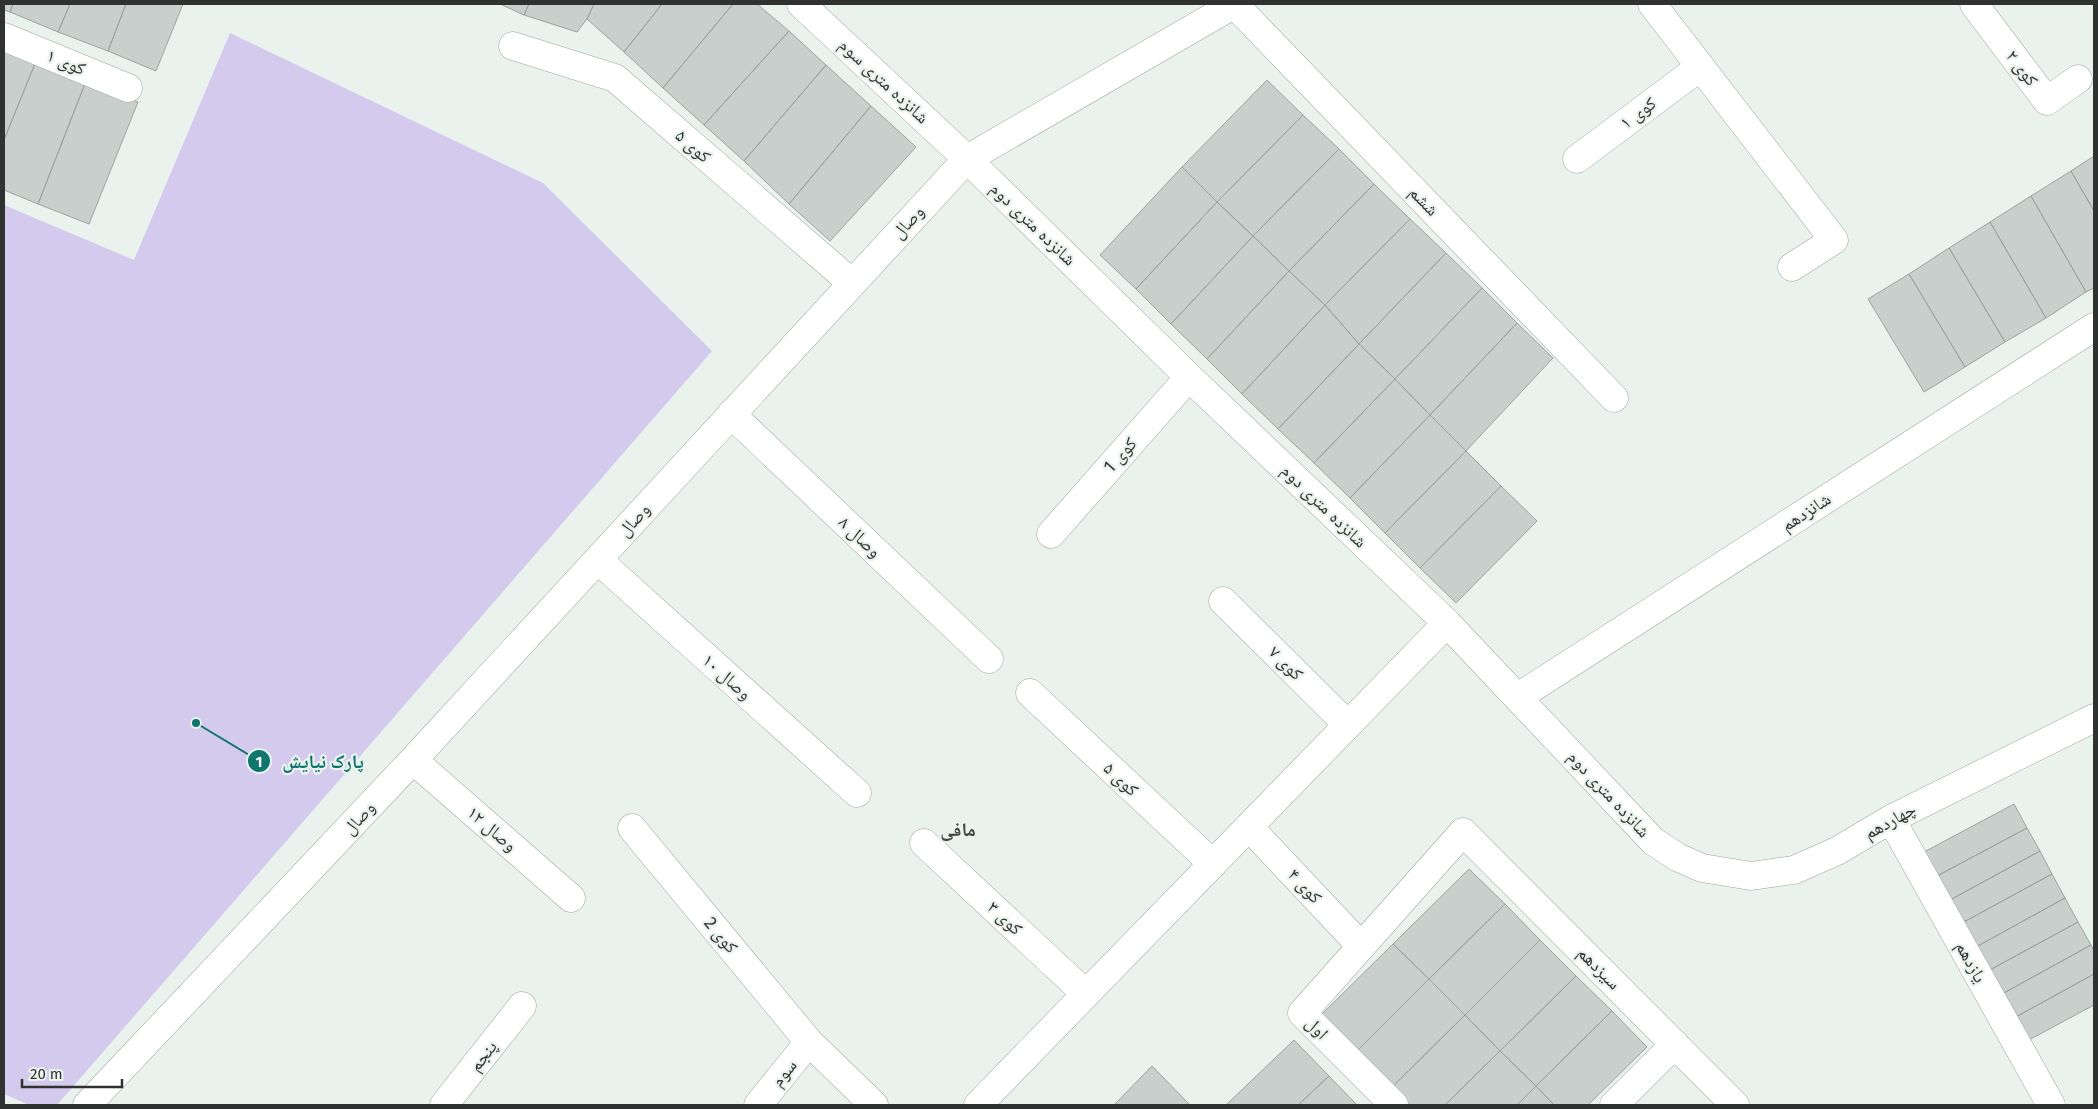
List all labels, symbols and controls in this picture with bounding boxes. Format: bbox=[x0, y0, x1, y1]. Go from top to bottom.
street label: شانزده متری سوم bbox=[834, 34, 934, 129]
street label: کوی ۱ bbox=[43, 44, 89, 80]
street label: کوی ۲ bbox=[2001, 45, 2043, 91]
street label: کوی ۱ bbox=[1615, 92, 1661, 134]
street label: کوی ۵ bbox=[671, 125, 716, 168]
street label: شانزده متری دوم bbox=[985, 178, 1080, 271]
street label: ششم bbox=[1404, 181, 1443, 221]
street label: وصال bbox=[887, 201, 929, 243]
street label: کوی 1 bbox=[1099, 433, 1142, 477]
street label: شانزده متری دوم bbox=[1276, 460, 1371, 553]
street label: شانزدهم bbox=[1777, 488, 1835, 537]
street label: وصال bbox=[613, 499, 655, 541]
street label: وصال ۸ bbox=[834, 511, 886, 563]
street label: کوی ۷ bbox=[1264, 641, 1308, 685]
street label: وصال ۱۰ bbox=[698, 649, 756, 705]
callout: پارک نیایش bbox=[247, 744, 374, 778]
street label: شانزده متری دوم bbox=[1562, 746, 1655, 843]
text: پارک نیایش bbox=[282, 750, 364, 773]
text: 1 bbox=[256, 753, 262, 771]
street label: کوی ۵ bbox=[1099, 757, 1143, 801]
street label: وصال bbox=[338, 797, 380, 839]
street label: چهاردهم bbox=[1860, 798, 1920, 845]
street label: وصال ۱۲ bbox=[463, 801, 521, 857]
district label: مافی bbox=[940, 818, 976, 841]
street label: کوی ۴ bbox=[1283, 864, 1327, 908]
street label: کوی ۳ bbox=[983, 896, 1027, 940]
street label: کوی 2 bbox=[699, 912, 743, 958]
street label: یازدهم bbox=[1950, 938, 1991, 987]
street label: سیزدهم bbox=[1572, 942, 1625, 995]
street label: اول bbox=[1301, 1012, 1333, 1044]
street label: پنجم bbox=[464, 1036, 503, 1076]
street label: سوم bbox=[766, 1055, 802, 1092]
scale bar bbox=[22, 1056, 122, 1088]
text: 20 m bbox=[30, 1065, 63, 1083]

